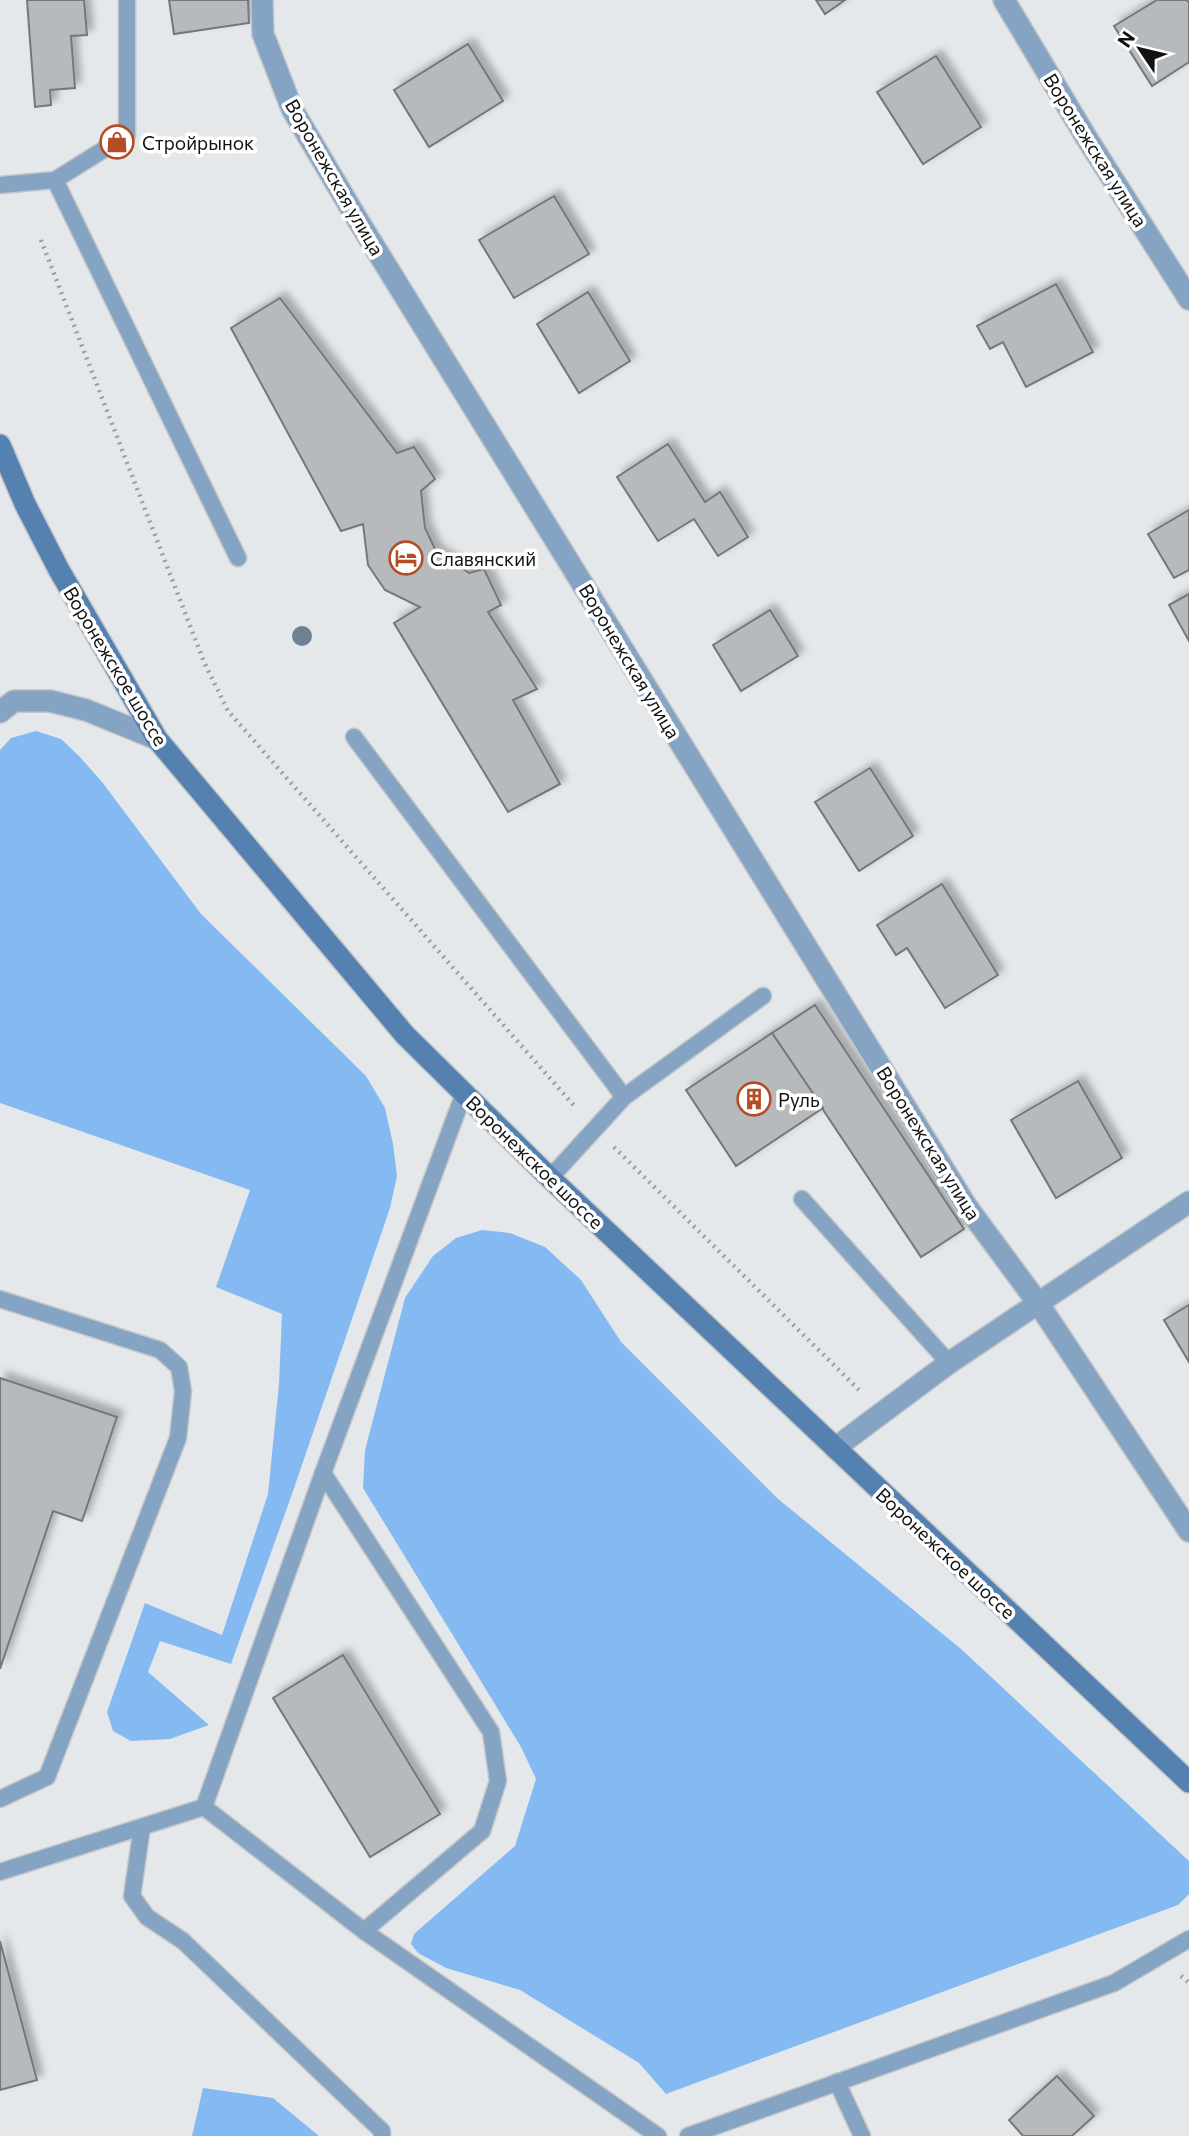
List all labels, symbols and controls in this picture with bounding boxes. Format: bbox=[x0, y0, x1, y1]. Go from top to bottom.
north arrow bbox=[1105, 14, 1175, 84]
text: N bbox=[1112, 27, 1139, 51]
street label: Воронежская улица bbox=[1039, 69, 1153, 231]
street label: Воронежская улица bbox=[281, 95, 389, 259]
shop icon: Стройрынок bbox=[98, 123, 136, 161]
place label: Стройрынок bbox=[142, 131, 254, 154]
hotel icon: Славянский bbox=[387, 539, 425, 577]
place label: Славянский bbox=[430, 547, 536, 570]
street label: Воронежская улица bbox=[575, 579, 685, 743]
street label: Воронежское шоссе bbox=[59, 582, 173, 750]
street label: Воронежская улица bbox=[872, 1062, 986, 1224]
building icon: Руль bbox=[735, 1080, 773, 1118]
place label: Руль bbox=[778, 1088, 820, 1111]
street label: Воронежское шоссе bbox=[462, 1091, 608, 1233]
street label: Воронежское шоссе bbox=[872, 1483, 1020, 1623]

